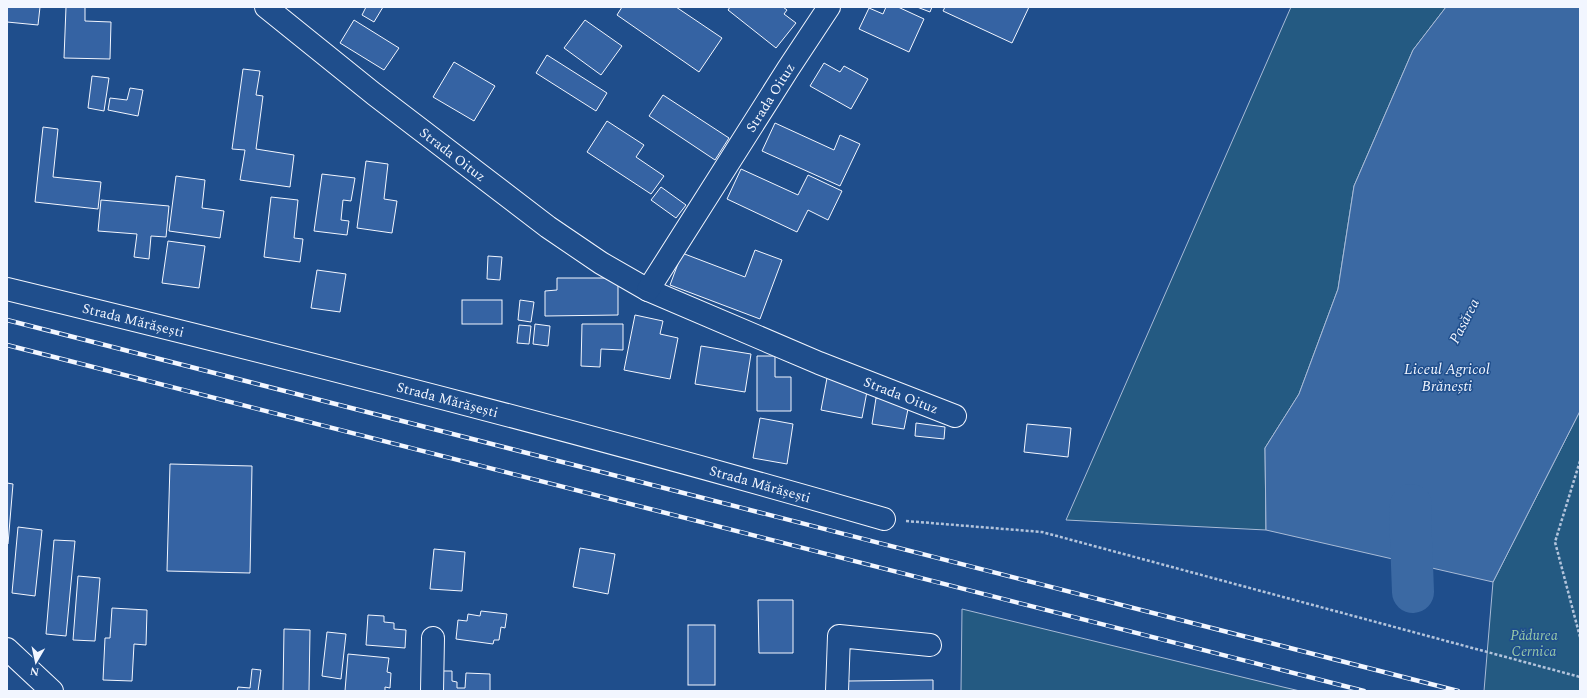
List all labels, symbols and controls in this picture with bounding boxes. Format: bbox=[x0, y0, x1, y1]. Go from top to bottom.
street label: Strada Oituz bbox=[741, 59, 800, 137]
street label: Strada Oituz bbox=[415, 122, 490, 187]
water label: Pasărea bbox=[1443, 294, 1486, 348]
street label: Strada Mărășești bbox=[80, 298, 186, 343]
water label: Liceul Agricol Brănești bbox=[1404, 358, 1490, 398]
street label: Strada Oituz bbox=[860, 371, 941, 420]
street label: Strada Mărășești bbox=[394, 376, 500, 423]
street label: Strada Mărășești bbox=[707, 460, 813, 508]
park label: Pădurea Cernica bbox=[1510, 625, 1558, 662]
north arrow bbox=[16, 642, 56, 682]
text: N bbox=[29, 662, 40, 680]

